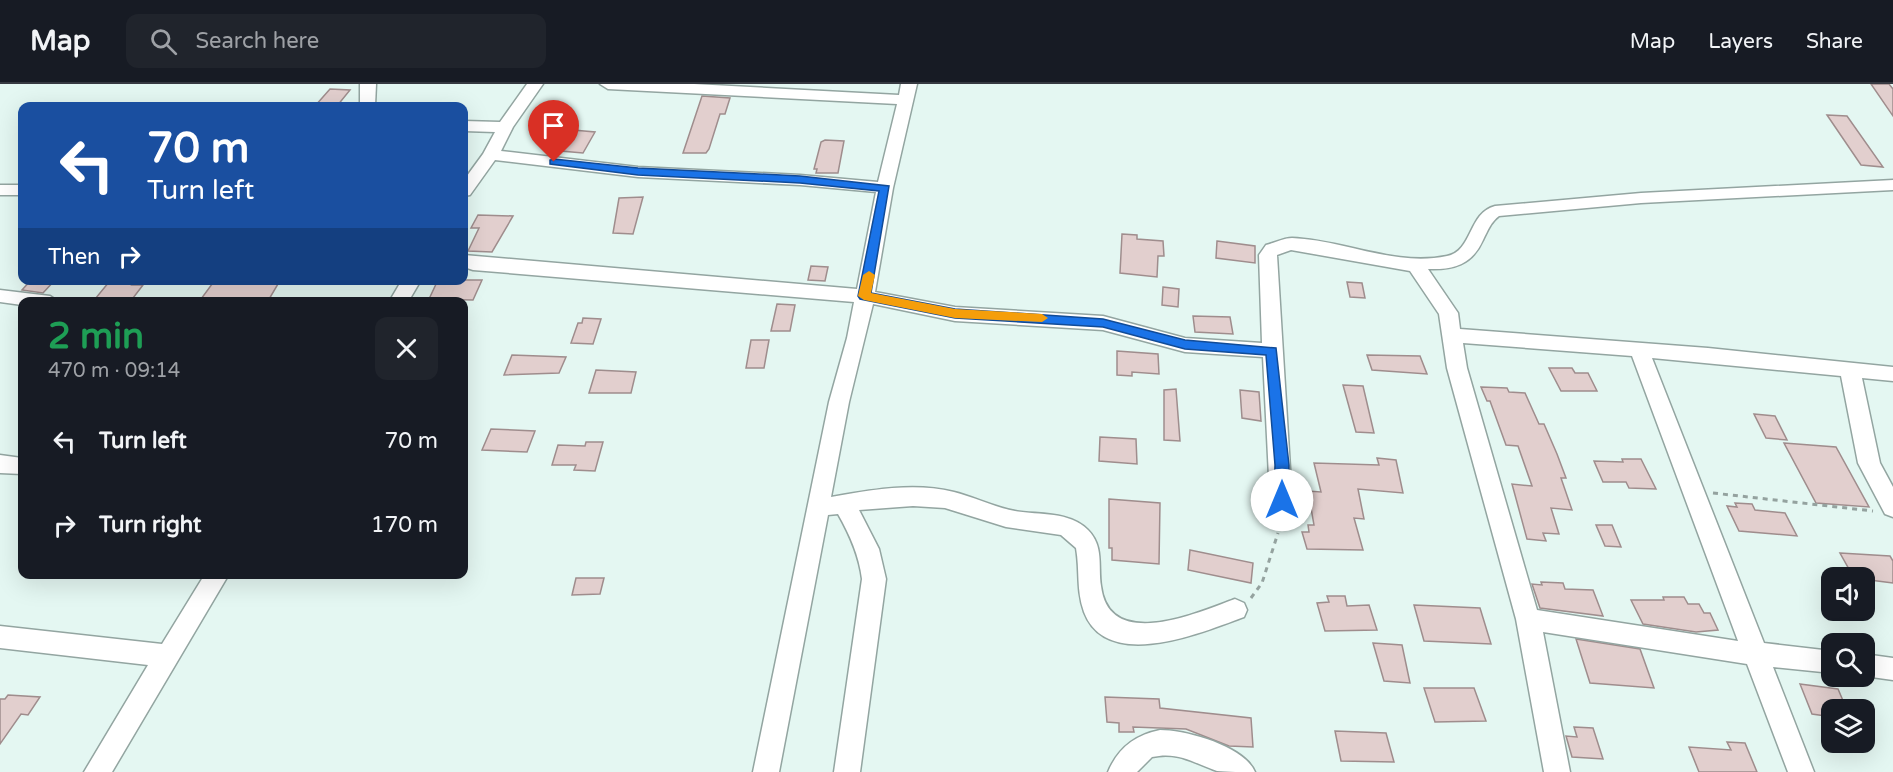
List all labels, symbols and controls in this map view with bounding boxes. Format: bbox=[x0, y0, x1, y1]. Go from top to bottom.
search box bbox=[126, 14, 546, 68]
text: Map bbox=[30, 24, 90, 58]
icon: search bbox=[147, 25, 180, 58]
text: Search here bbox=[195, 28, 319, 54]
text: Map bbox=[1630, 29, 1675, 54]
text: Layers bbox=[1708, 29, 1773, 54]
text: Share bbox=[1806, 29, 1863, 54]
pin bbox=[528, 100, 579, 162]
icon: arrive bbox=[537, 109, 570, 142]
text: 70 m bbox=[147, 123, 249, 174]
icon: left bbox=[48, 126, 126, 204]
text: Turn left bbox=[147, 174, 254, 207]
icon: right bbox=[113, 240, 146, 273]
text: Then bbox=[48, 244, 101, 270]
text: 2 min bbox=[48, 315, 144, 358]
button: close bbox=[375, 317, 438, 380]
text: 470 m · 09:14 bbox=[48, 359, 180, 383]
icon: left bbox=[48, 425, 81, 458]
text: Turn left bbox=[99, 428, 187, 454]
text: 70 m bbox=[384, 428, 438, 454]
position arrow bbox=[1250, 468, 1314, 532]
icon: right bbox=[48, 509, 81, 542]
text: Turn right bbox=[99, 512, 201, 538]
text: 170 m bbox=[371, 512, 438, 538]
map controls bbox=[1821, 567, 1875, 753]
button: sound bbox=[1821, 567, 1875, 621]
button: search bbox=[1821, 633, 1875, 687]
button: layers bbox=[1821, 699, 1875, 753]

